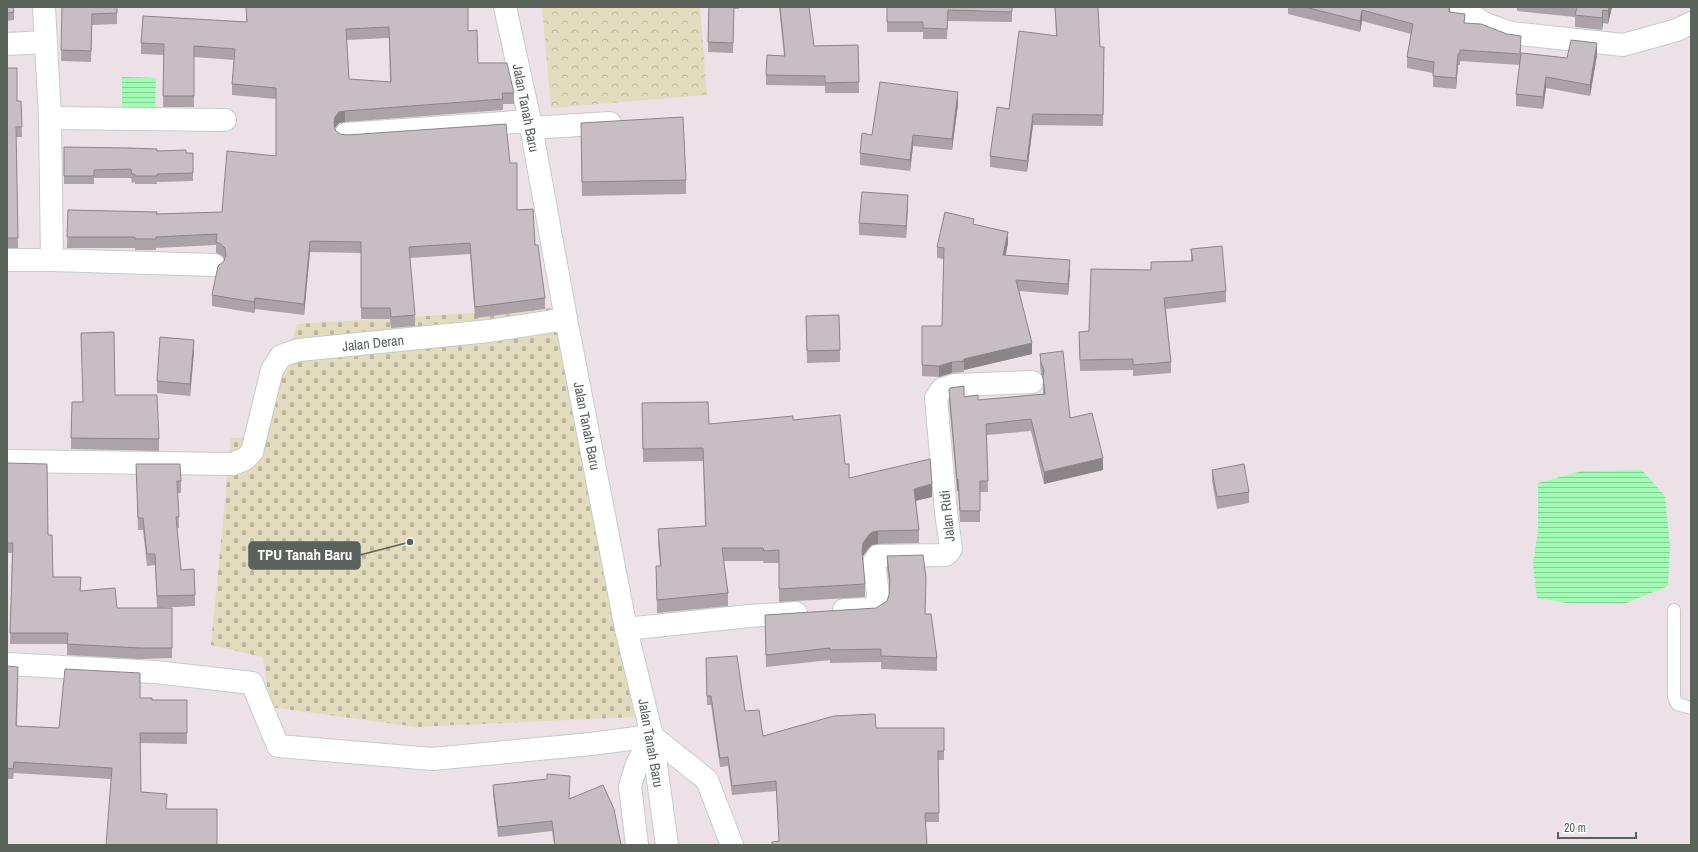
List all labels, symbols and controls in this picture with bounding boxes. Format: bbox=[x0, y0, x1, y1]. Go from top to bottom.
street label: Jalan Tanah Baru bbox=[509, 62, 543, 154]
street label: Jalan Deran bbox=[341, 331, 405, 355]
street label: Jalan Tanah Baru bbox=[570, 380, 604, 472]
street label: Jalan Ridi bbox=[935, 489, 959, 543]
callout: TPU Tanah Baru bbox=[249, 542, 360, 569]
text: TPU Tanah Baru bbox=[258, 544, 352, 565]
street label: Jalan Tanah Baru bbox=[634, 697, 668, 789]
scale bar bbox=[1558, 814, 1636, 840]
text: 20 m bbox=[1564, 820, 1586, 836]

